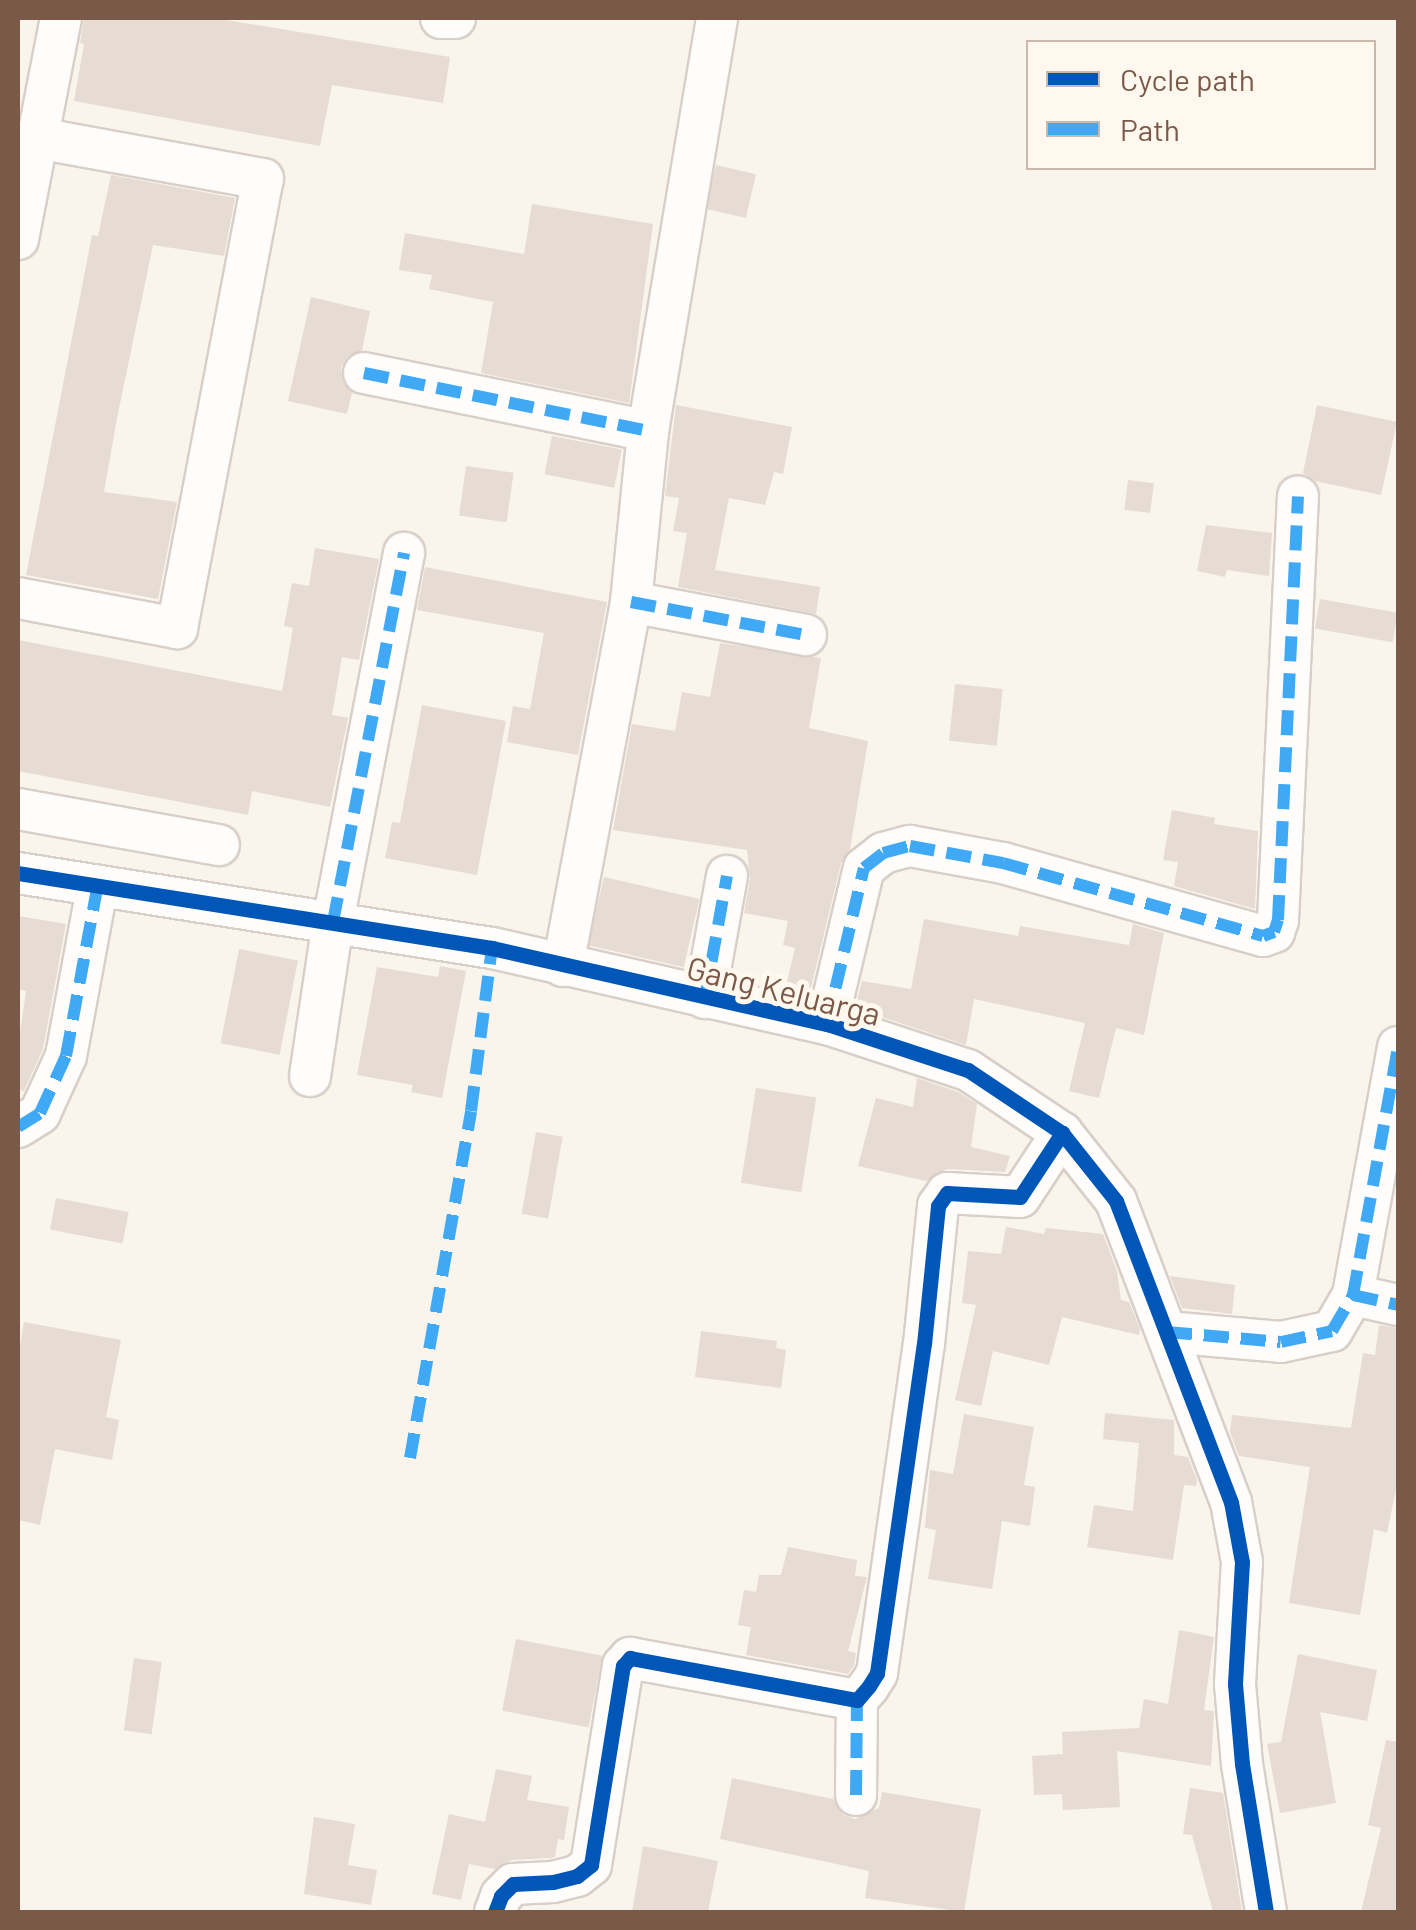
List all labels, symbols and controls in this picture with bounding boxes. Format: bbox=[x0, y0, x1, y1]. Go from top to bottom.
legend bbox=[1026, 40, 1376, 170]
text: Cycle path bbox=[1120, 61, 1255, 97]
text: Path bbox=[1120, 111, 1180, 147]
street label: Gang Keluarga bbox=[683, 947, 885, 1033]

